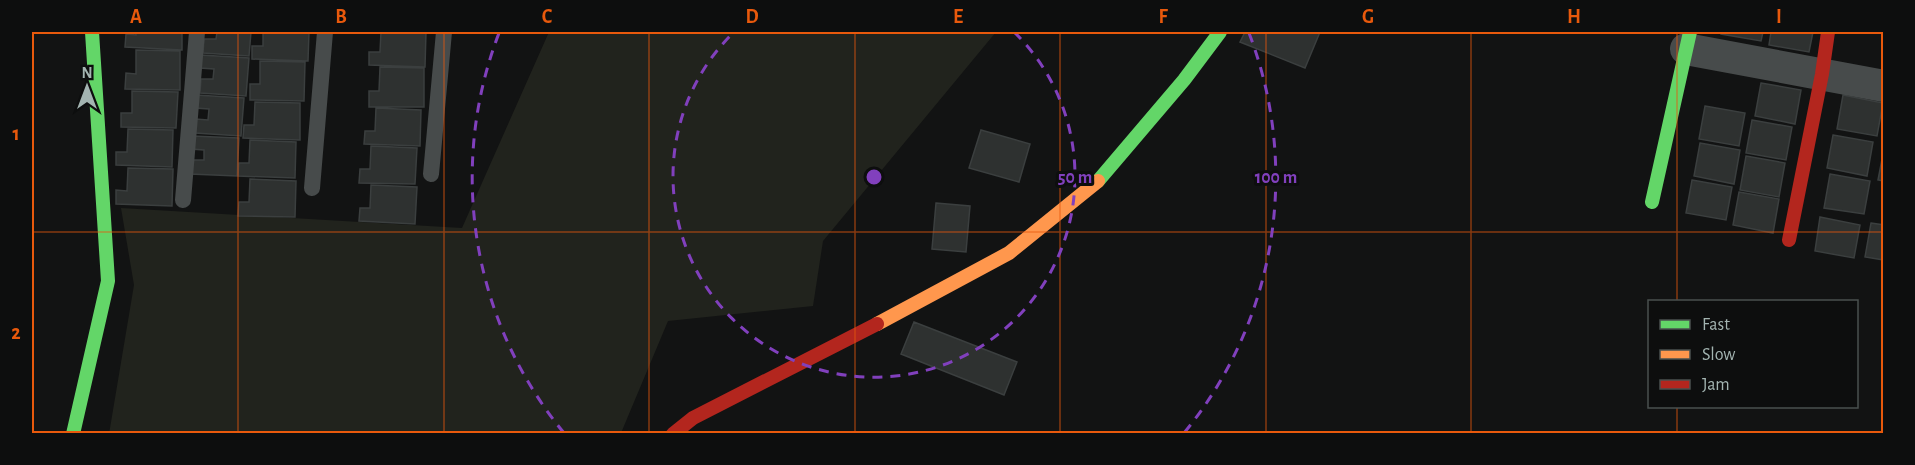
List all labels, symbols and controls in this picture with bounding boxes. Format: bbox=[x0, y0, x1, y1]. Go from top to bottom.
text: A bbox=[130, 7, 142, 27]
text: B bbox=[335, 7, 347, 27]
text: C bbox=[542, 7, 553, 27]
text: D bbox=[745, 7, 759, 27]
text: E bbox=[953, 7, 963, 27]
text: F bbox=[1158, 7, 1168, 27]
text: G bbox=[1362, 7, 1374, 27]
text: H bbox=[1567, 7, 1581, 27]
text: I bbox=[1776, 7, 1782, 27]
north arrow bbox=[57, 57, 117, 117]
text: N bbox=[81, 65, 93, 81]
text: 1 bbox=[12, 124, 20, 144]
centre of rings bbox=[864, 167, 884, 187]
text: 50 m bbox=[1058, 169, 1092, 187]
text: 100 m bbox=[1255, 169, 1297, 187]
legend bbox=[1648, 300, 1858, 408]
text: Fast bbox=[1702, 316, 1730, 334]
text: 2 bbox=[11, 323, 21, 343]
text: Slow bbox=[1702, 346, 1735, 364]
text: Jam bbox=[1702, 376, 1730, 394]

